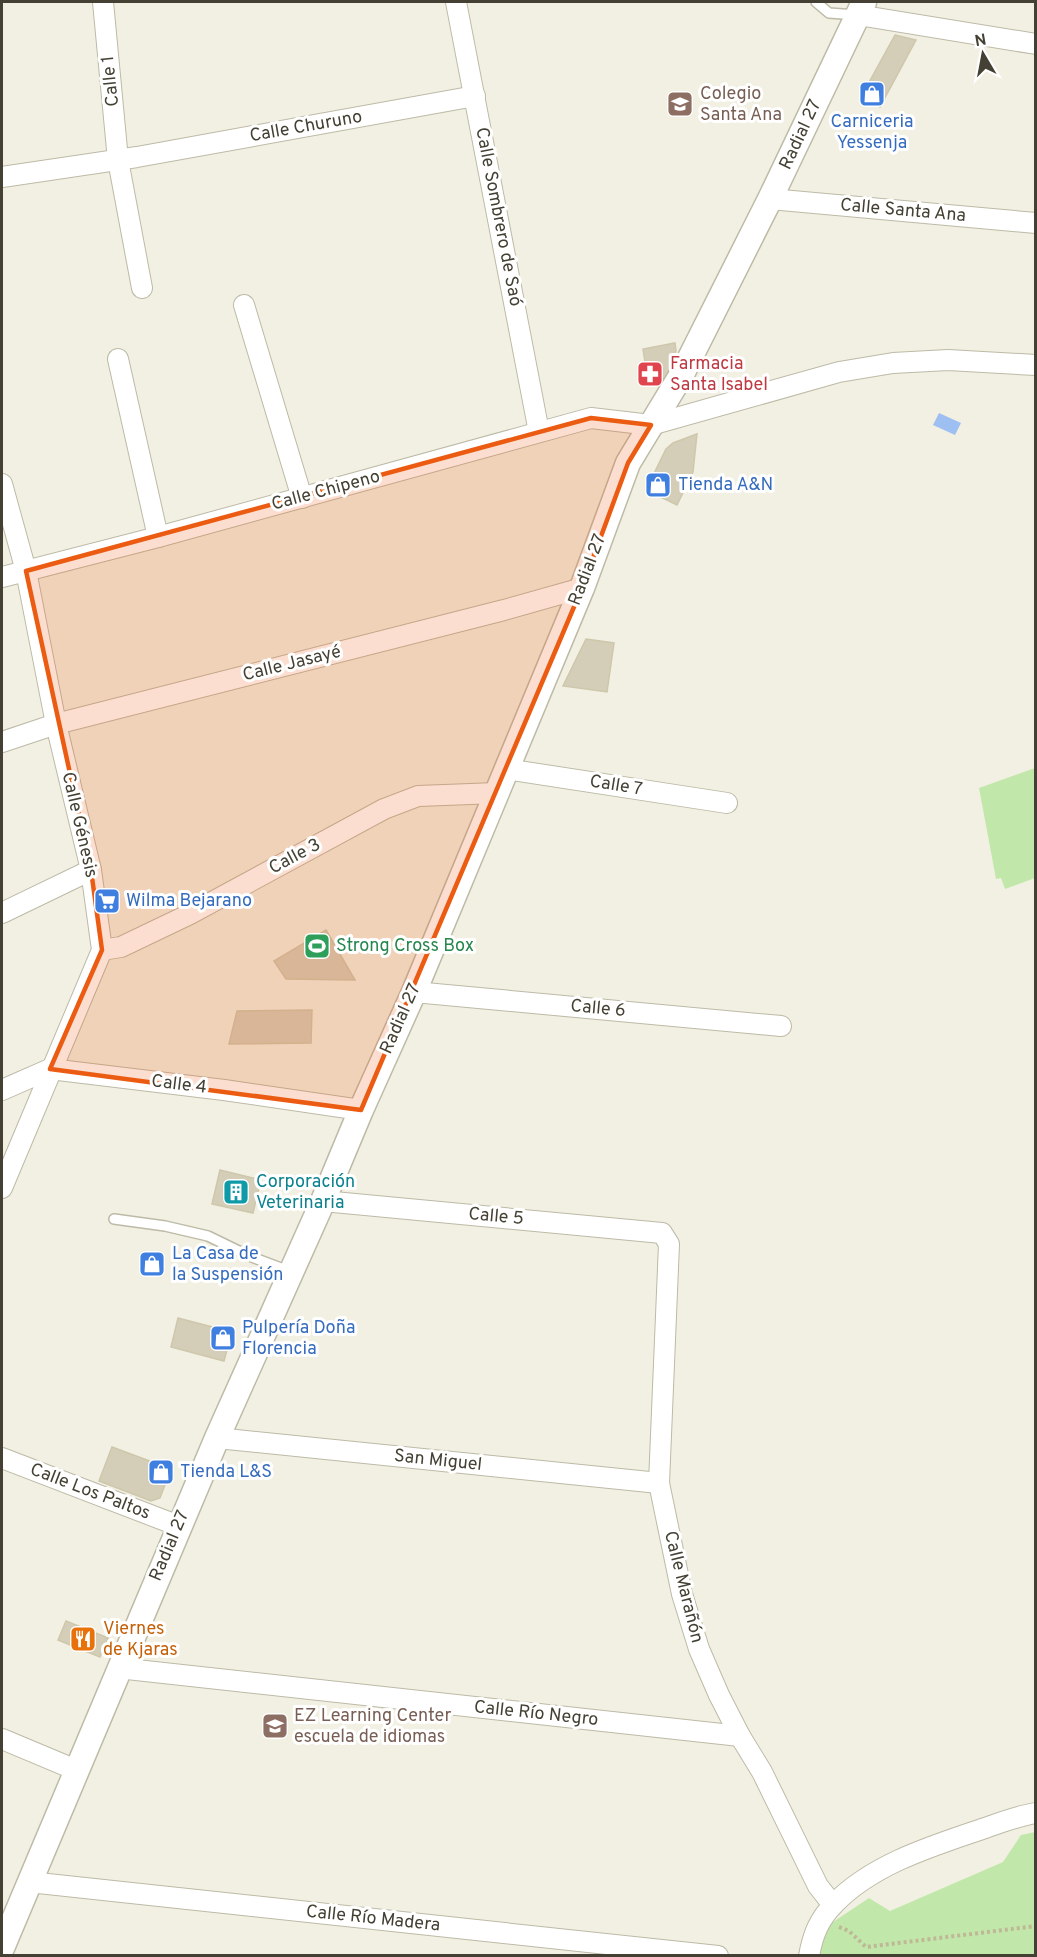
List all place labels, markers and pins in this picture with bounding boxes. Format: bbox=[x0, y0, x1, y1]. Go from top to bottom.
shop icon: Carniceria Yessenja bbox=[857, 79, 887, 109]
place label: Colegio Santa Ana bbox=[700, 83, 782, 127]
school or university icon: Colegio Santa Ana bbox=[665, 89, 695, 119]
place label: Carniceria Yessenja bbox=[831, 111, 913, 155]
place label: Farmacia Santa Isabel bbox=[670, 353, 768, 397]
pharmacy icon: Farmacia Santa Isabel bbox=[635, 359, 665, 389]
shop icon: Tienda A&N bbox=[643, 470, 673, 500]
place label: Tienda A&N bbox=[678, 474, 773, 497]
supermarket icon: Wilma Bejarano bbox=[92, 886, 122, 916]
place label: Wilma Bejarano bbox=[126, 890, 252, 913]
sports icon: Strong Cross Box bbox=[302, 931, 332, 961]
place label: Strong Cross Box bbox=[336, 935, 474, 958]
place label: Corporación Veterinaria bbox=[256, 1171, 355, 1215]
building icon: Corporación Veterinaria bbox=[221, 1177, 251, 1207]
place label: La Casa de la Suspensión bbox=[172, 1243, 283, 1287]
shop icon: La Casa de la Suspensión bbox=[137, 1249, 167, 1279]
place label: Pulpería Doña Florencia bbox=[242, 1317, 355, 1361]
shop icon: Pulpería Doña Florencia bbox=[208, 1323, 238, 1353]
shop icon: Tienda L&S bbox=[146, 1457, 176, 1487]
place label: Tienda L&S bbox=[180, 1461, 272, 1484]
place label: Viernes de Kjaras bbox=[103, 1618, 178, 1662]
restaurant icon: Viernes de Kjaras bbox=[68, 1624, 98, 1654]
place label: EZ Learning Center escuela de idiomas bbox=[294, 1705, 451, 1749]
school or university icon: EZ Learning Center escuela de idiomas bbox=[260, 1711, 290, 1741]

